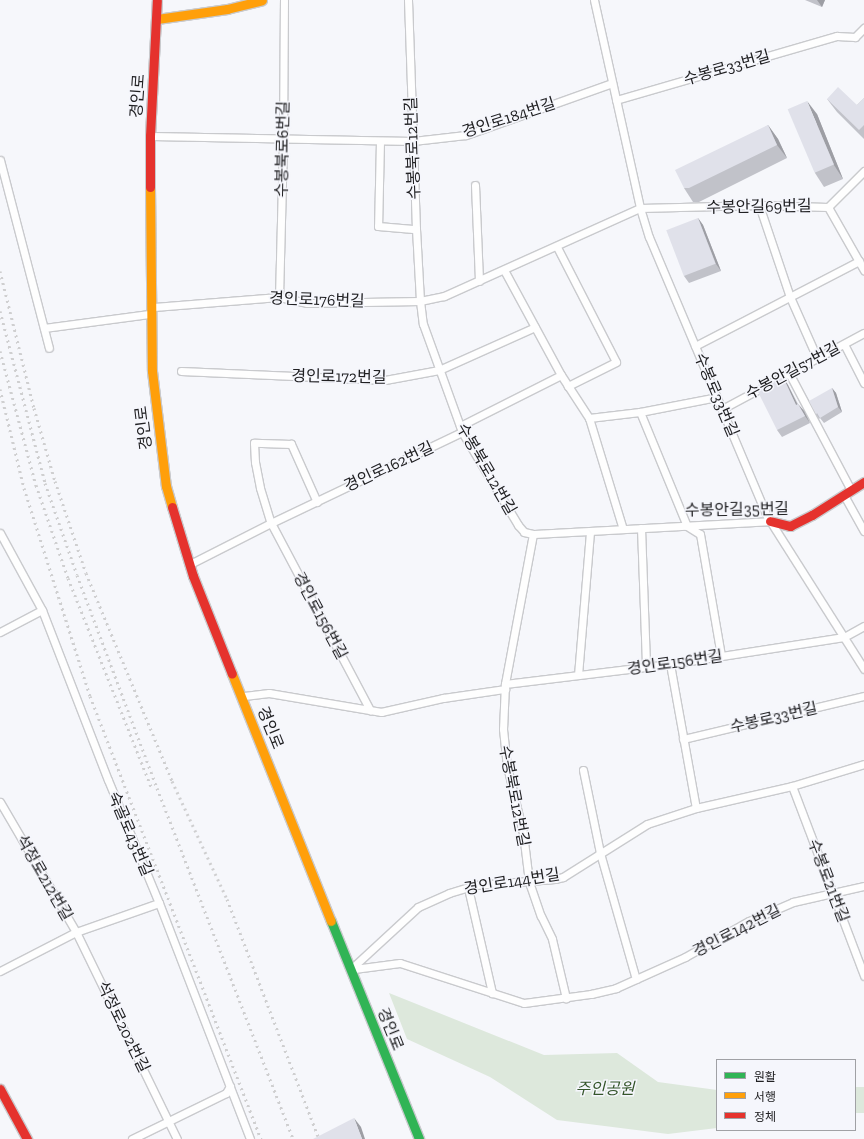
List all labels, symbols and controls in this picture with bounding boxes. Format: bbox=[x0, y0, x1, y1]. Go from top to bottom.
street label: 수봉로33번길 bbox=[681, 46, 773, 90]
street label: 경인로 bbox=[127, 73, 149, 119]
street label: 경인로184번길 bbox=[460, 94, 558, 142]
street label: 수봉북로12번길 bbox=[402, 96, 424, 200]
street label: 수봉북로6번길 bbox=[273, 100, 293, 198]
street label: 수봉안길69번길 bbox=[706, 196, 812, 218]
street label: 경인로176번길 bbox=[269, 289, 365, 311]
street label: 수봉안길57번길 bbox=[743, 338, 843, 404]
street label: 수봉로33번길 bbox=[690, 350, 742, 440]
street label: 경인로172번길 bbox=[291, 367, 387, 387]
street label: 경인로 bbox=[132, 405, 156, 451]
street label: 수봉북로12번길 bbox=[452, 420, 520, 518]
street label: 경인로162번길 bbox=[341, 438, 437, 496]
street label: 수봉안길35번길 bbox=[685, 499, 789, 521]
street label: 경인로156번길 bbox=[289, 569, 351, 663]
street label: 경인로156번길 bbox=[626, 647, 724, 679]
street label: 수봉로33번길 bbox=[728, 699, 820, 737]
street label: 경인로 bbox=[253, 704, 287, 752]
street label: 수봉북로12번길 bbox=[495, 744, 533, 848]
street label: 숙골로43번길 bbox=[104, 789, 156, 879]
street label: 석정로212번길 bbox=[12, 832, 76, 924]
street label: 수봉로21번길 bbox=[803, 836, 853, 926]
street label: 경인로144번길 bbox=[463, 865, 561, 899]
street label: 경인로142번길 bbox=[690, 901, 784, 961]
street label: 석정로202번길 bbox=[93, 978, 153, 1076]
street label: 경인로 bbox=[373, 1005, 407, 1053]
legend bbox=[716, 1059, 856, 1131]
text: 원활 bbox=[754, 1070, 776, 1084]
park label: 주인공원 bbox=[576, 1079, 634, 1099]
text: 서행 bbox=[754, 1090, 776, 1104]
text: 정체 bbox=[754, 1110, 776, 1124]

